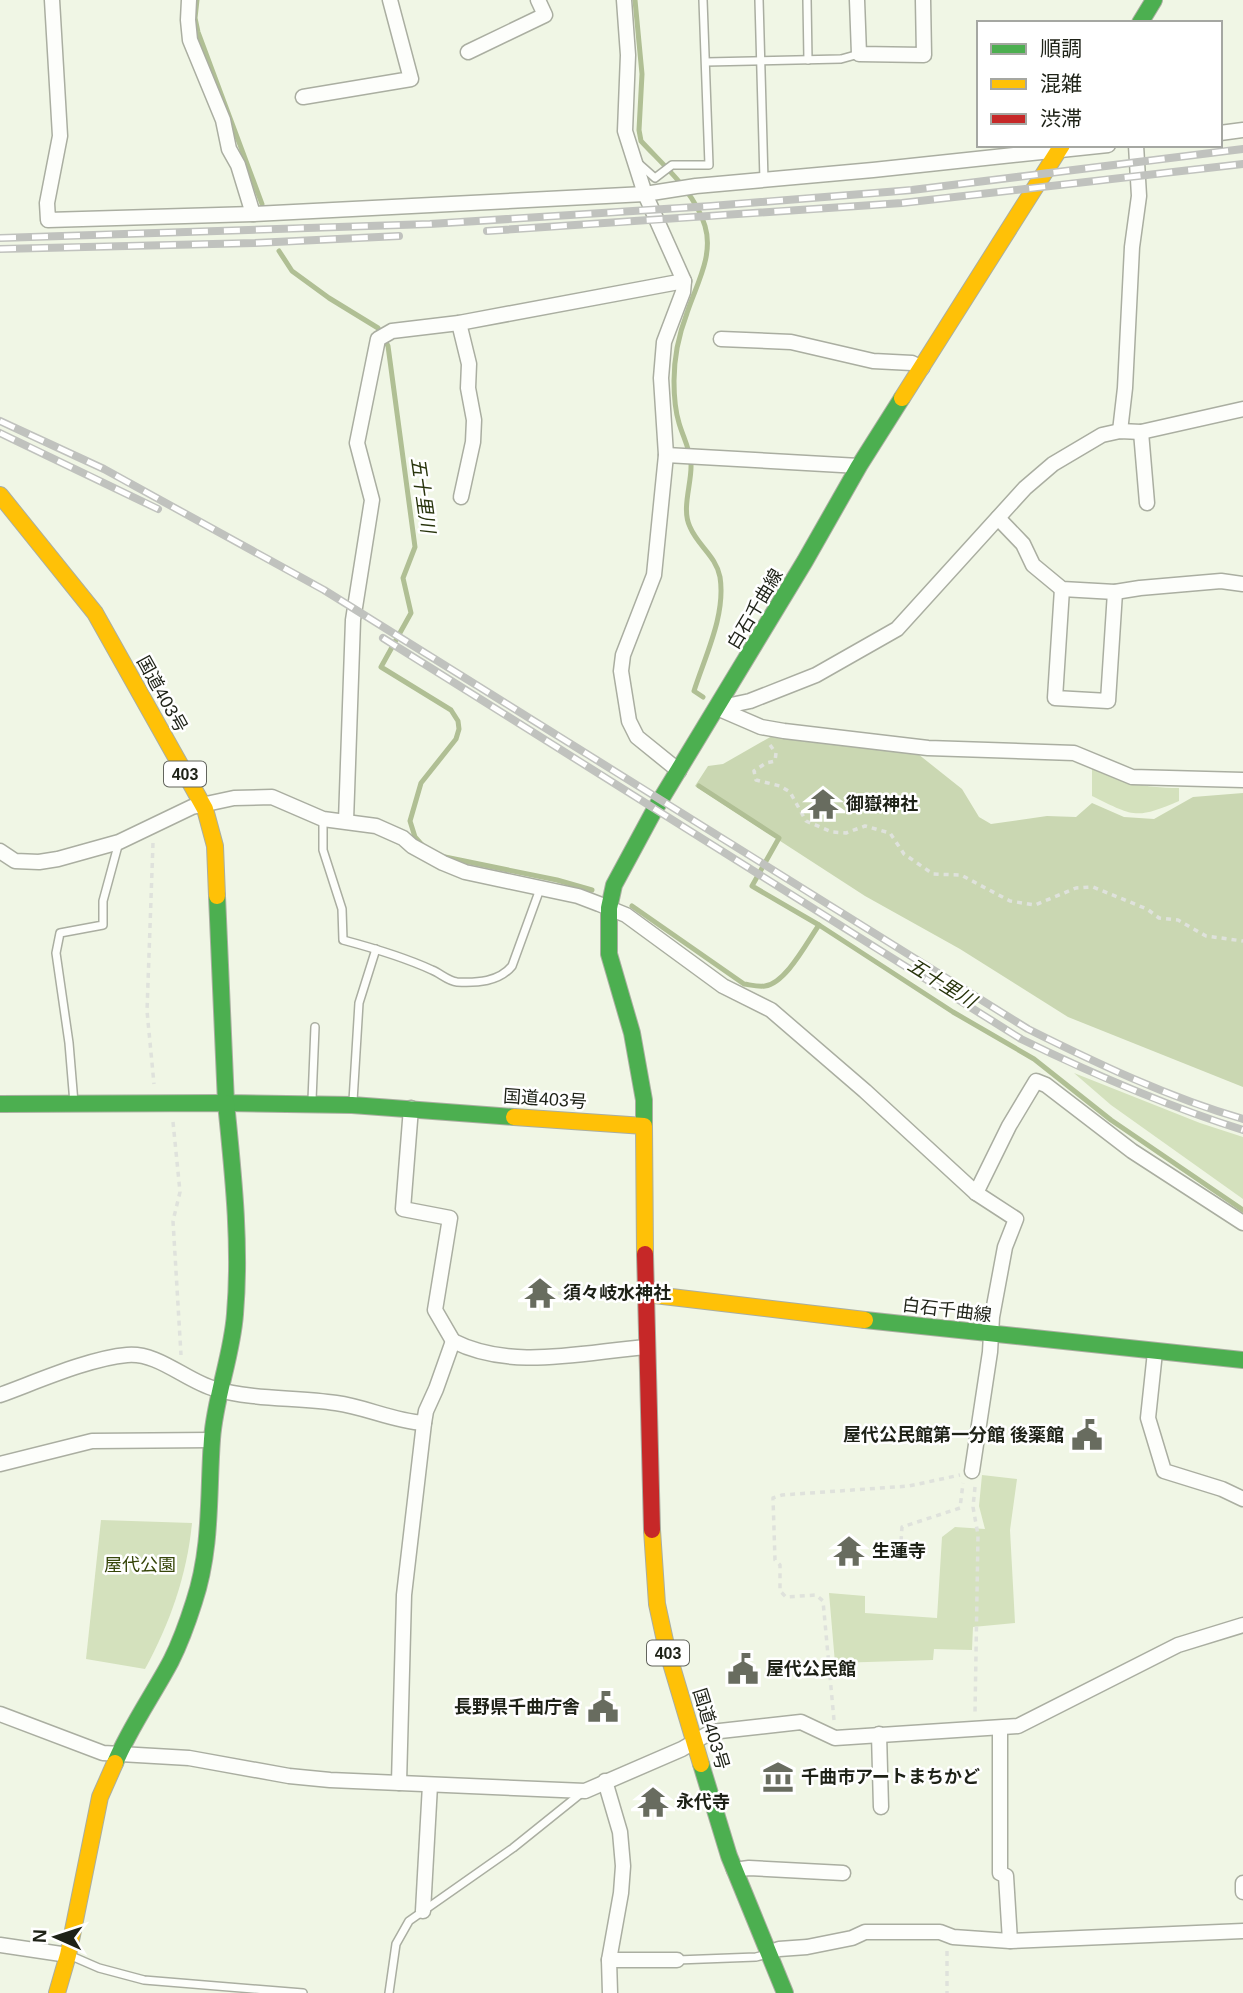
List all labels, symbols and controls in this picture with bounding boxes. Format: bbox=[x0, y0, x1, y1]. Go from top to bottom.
legend bbox=[977, 21, 1222, 147]
text: 順調 bbox=[1040, 37, 1082, 60]
text: 混雑 bbox=[1040, 72, 1082, 95]
text: 渋滞 bbox=[1040, 107, 1082, 130]
water label: 五十里川 bbox=[407, 456, 439, 536]
street label: 白石千曲線 bbox=[723, 565, 787, 653]
street label: 国道403号 bbox=[133, 652, 191, 736]
road number: 403 bbox=[164, 762, 206, 786]
temple icon: 御嶽神社 bbox=[806, 787, 840, 821]
place label: 御嶽神社 bbox=[845, 794, 918, 814]
water label: 五十里川 bbox=[904, 954, 981, 1013]
street label: 国道403号 bbox=[502, 1086, 588, 1112]
temple icon: 須々岐水神社 bbox=[523, 1276, 557, 1310]
place label: 須々岐水神社 bbox=[563, 1283, 671, 1303]
street label: 白石千曲線 bbox=[901, 1295, 993, 1325]
public building icon: 屋代公民館第一分館 後薬館 bbox=[1070, 1418, 1104, 1452]
place label: 屋代公民館第一分館 後薬館 bbox=[843, 1425, 1064, 1445]
temple icon: 生蓮寺 bbox=[832, 1534, 866, 1568]
place label: 生蓮寺 bbox=[872, 1541, 926, 1561]
park label: 屋代公園 bbox=[104, 1555, 176, 1575]
road number: 403 bbox=[647, 1640, 689, 1666]
public building icon: 屋代公民館 bbox=[726, 1652, 760, 1686]
place label: 屋代公民館 bbox=[766, 1659, 856, 1679]
street label: 国道403号 bbox=[689, 1686, 733, 1772]
public building icon: 長野県千曲庁舎 bbox=[586, 1690, 620, 1724]
place label: 長野県千曲庁舎 bbox=[454, 1697, 580, 1717]
museum icon: 千曲市アートまちかど bbox=[761, 1760, 795, 1794]
place label: 千曲市アートまちかど bbox=[801, 1767, 980, 1787]
temple icon: 永代寺 bbox=[636, 1785, 670, 1819]
place label: 永代寺 bbox=[676, 1792, 730, 1812]
north arrow bbox=[21, 1902, 91, 1972]
text: N bbox=[29, 1929, 50, 1944]

